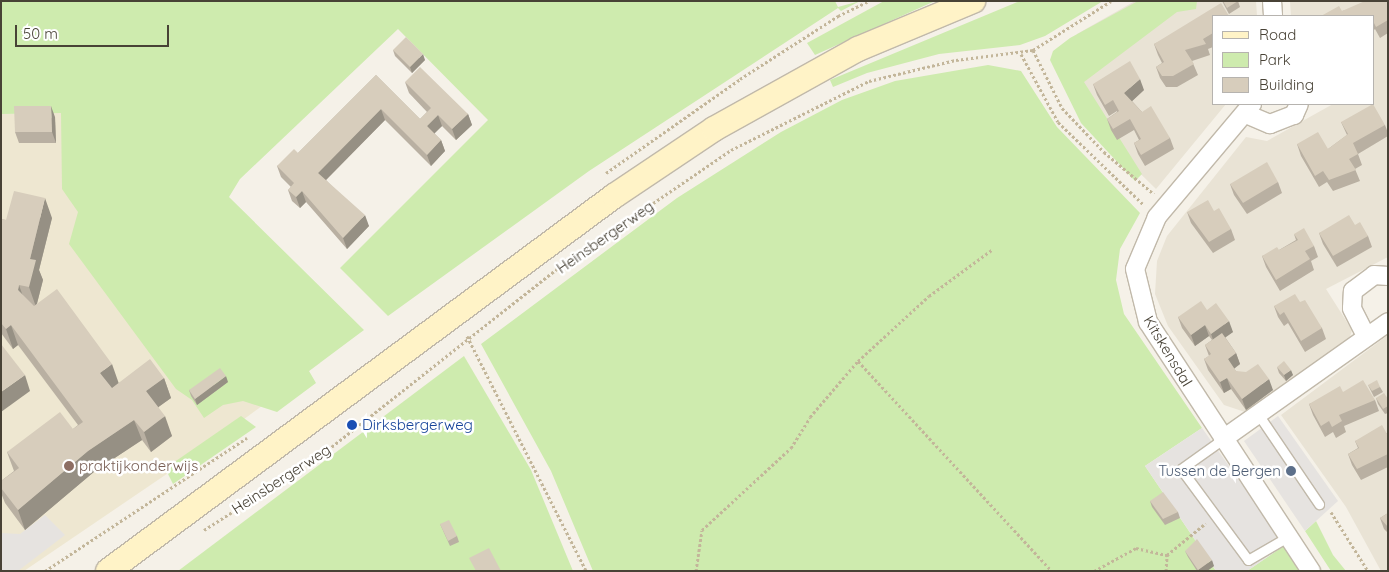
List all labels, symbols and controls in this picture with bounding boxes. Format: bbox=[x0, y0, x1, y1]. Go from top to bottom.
scale bar bbox=[18, 15, 171, 47]
legend bbox=[1212, 15, 1374, 105]
text: 50 m bbox=[23, 24, 58, 43]
text: Road bbox=[1259, 25, 1296, 44]
text: Park bbox=[1259, 50, 1291, 69]
text: Building bbox=[1259, 75, 1314, 94]
street label: Heinsbergerweg bbox=[553, 197, 657, 277]
street label: Kitskensdal bbox=[1140, 312, 1196, 390]
place label: Dirksbergerweg bbox=[362, 416, 473, 434]
marker: Dirksbergerweg bbox=[346, 419, 358, 431]
street label: Heinsbergerweg bbox=[228, 440, 334, 518]
place label: praktijkonderwijs bbox=[79, 457, 198, 475]
marker: praktijkonderwijs bbox=[63, 460, 75, 472]
place label: Tussen de Bergen bbox=[1158, 462, 1281, 480]
marker: Tussen de Bergen bbox=[1285, 465, 1297, 477]

